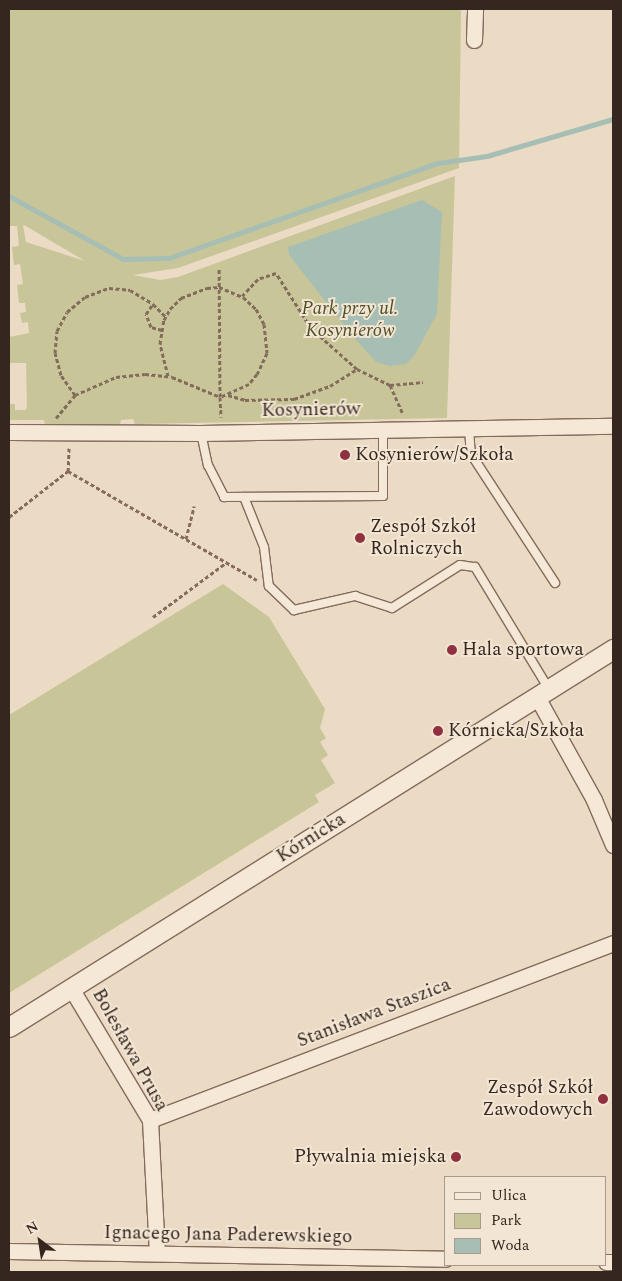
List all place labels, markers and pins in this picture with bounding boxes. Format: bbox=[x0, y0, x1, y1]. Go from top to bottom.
place label: Kosynierów/Szkoła bbox=[355, 444, 513, 466]
marker: Kosynierów/Szkoła bbox=[339, 449, 351, 461]
place label: Zespół Szkół Rolniczych bbox=[370, 516, 476, 560]
marker: Zespół Szkół Rolniczych bbox=[354, 532, 366, 544]
place label: Hala sportowa bbox=[462, 639, 584, 661]
marker: Hala sportowa bbox=[446, 644, 458, 656]
place label: Kórnicka/Szkoła bbox=[448, 720, 584, 742]
marker: Kórnicka/Szkoła bbox=[432, 725, 444, 737]
place label: Zespół Szkół Zawodowych bbox=[482, 1077, 593, 1121]
marker: Zespół Szkół Zawodowych bbox=[597, 1093, 609, 1105]
place label: Pływalnia miejska bbox=[294, 1146, 446, 1168]
marker: Pływalnia miejska bbox=[450, 1151, 462, 1163]

